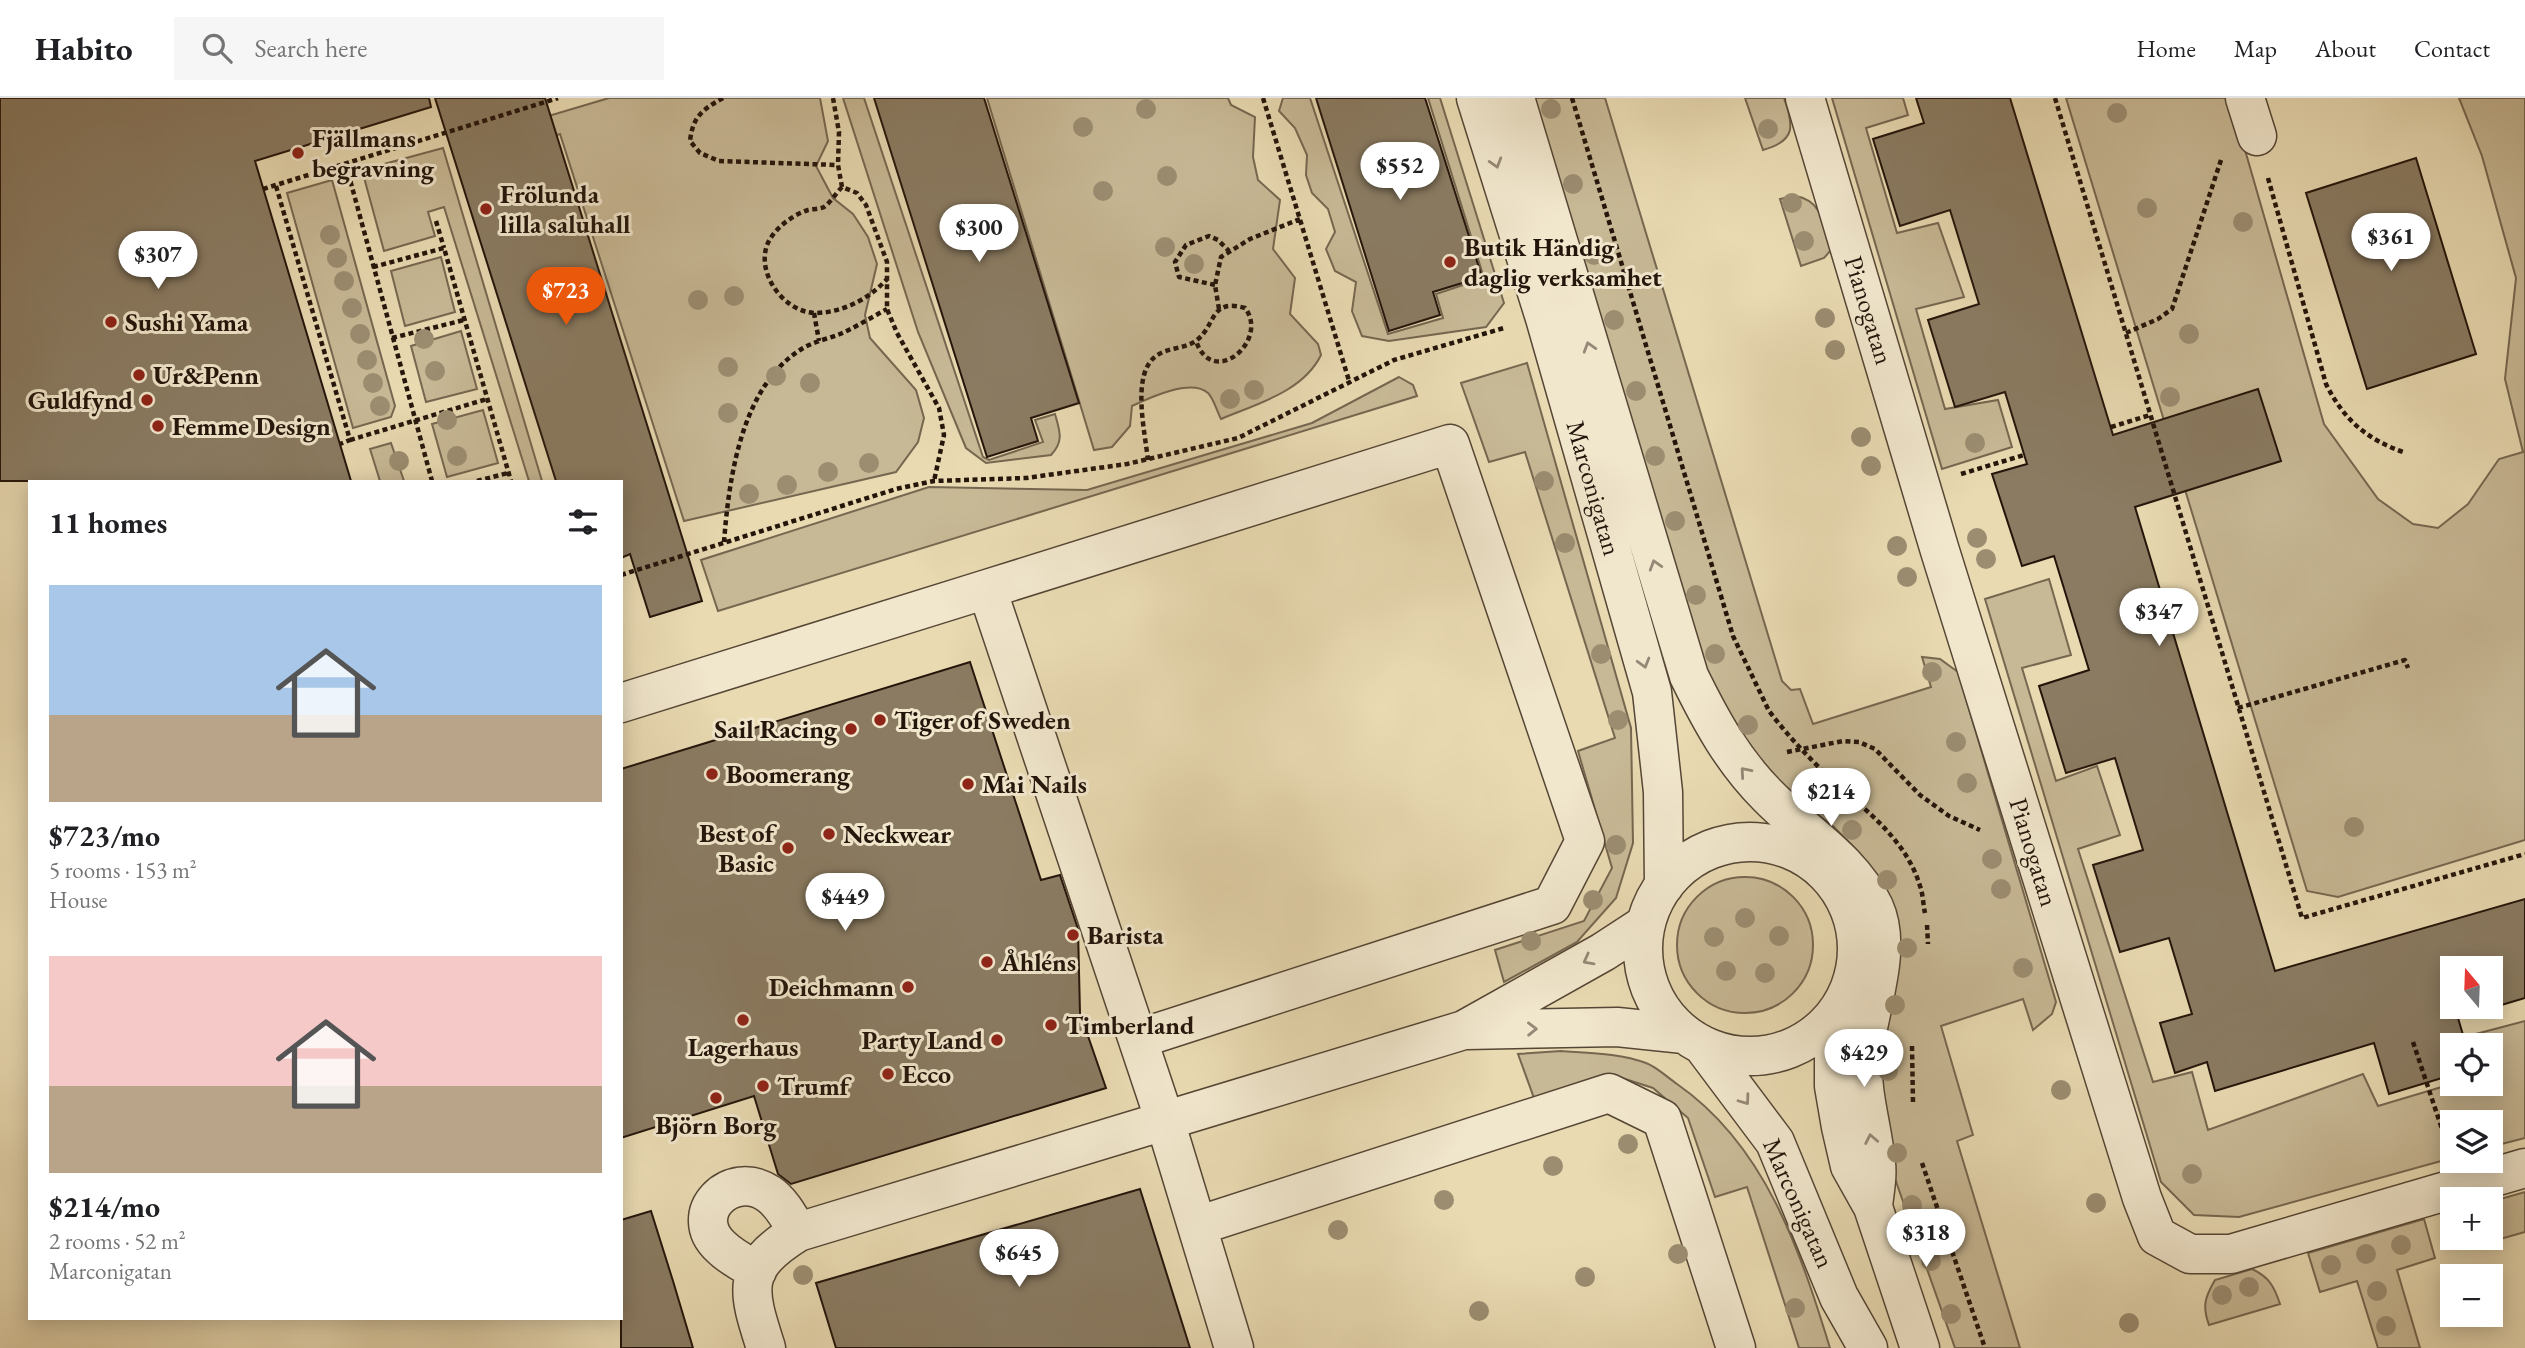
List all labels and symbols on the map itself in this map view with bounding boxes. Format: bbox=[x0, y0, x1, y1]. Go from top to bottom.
place label: Fjällmans begravning bbox=[312, 121, 435, 185]
pin: $552 bbox=[1359, 142, 1441, 202]
marker: Fjällmans begravning bbox=[290, 145, 306, 161]
one-way arrow bbox=[1488, 157, 1503, 169]
place label: Frölunda lilla saluhall bbox=[500, 177, 630, 241]
marker: Frölunda lilla saluhall bbox=[478, 201, 494, 217]
pin: $300 bbox=[938, 204, 1020, 264]
pin: $361 bbox=[2350, 214, 2432, 273]
place label: Butik Händig daglig verksamhet bbox=[1464, 230, 1662, 294]
pin: $307 bbox=[117, 232, 199, 291]
street label: Pianogatan bbox=[1836, 252, 1902, 369]
marker: Butik Händig daglig verksamhet bbox=[1442, 254, 1458, 270]
pin: $723 bbox=[525, 268, 607, 327]
place label: Sushi Yama bbox=[125, 305, 249, 339]
marker: Sushi Yama bbox=[103, 314, 119, 330]
one-way arrow bbox=[1583, 342, 1598, 354]
place label: Ur&Penn bbox=[153, 358, 259, 392]
marker: Ur&Penn bbox=[131, 367, 147, 383]
place label: Guldfynd bbox=[28, 383, 134, 417]
marker: Guldfynd bbox=[139, 392, 155, 408]
place label: Femme Design bbox=[172, 409, 331, 443]
street label: Marconigatan bbox=[1559, 417, 1630, 560]
marker: Femme Design bbox=[150, 418, 166, 434]
one-way arrow bbox=[1649, 559, 1664, 571]
pin: $347 bbox=[2118, 588, 2200, 648]
one-way arrow bbox=[1636, 657, 1650, 669]
place label: Tiger of Sweden bbox=[894, 703, 1071, 737]
place label: Sail Racing bbox=[714, 712, 838, 746]
marker: Tiger of Sweden bbox=[872, 712, 888, 728]
marker: Sail Racing bbox=[843, 721, 859, 737]
place label: Boomerang bbox=[726, 757, 851, 791]
marker: Boomerang bbox=[704, 766, 720, 782]
place label: Mai Nails bbox=[982, 767, 1087, 801]
one-way arrow bbox=[1741, 767, 1753, 780]
pin: $214 bbox=[1790, 768, 1872, 828]
marker: Mai Nails bbox=[960, 776, 976, 792]
street label: Pianogatan bbox=[2001, 794, 2067, 911]
place label: Best of Basic bbox=[699, 816, 778, 880]
place label: Neckwear bbox=[843, 817, 951, 851]
marker: Neckwear bbox=[821, 826, 837, 842]
marker: Best of Basic bbox=[780, 840, 796, 856]
pin: $449 bbox=[804, 874, 886, 933]
place label: Barista bbox=[1087, 918, 1164, 952]
marker: Barista bbox=[1065, 927, 1081, 943]
place label: Åhléns bbox=[1000, 945, 1076, 979]
one-way arrow bbox=[1583, 952, 1595, 965]
marker: Åhléns bbox=[979, 954, 995, 970]
north arrow bbox=[2440, 956, 2502, 1018]
place label: Deichmann bbox=[769, 970, 894, 1004]
marker: Deichmann bbox=[900, 979, 916, 995]
place label: Timberland bbox=[1065, 1008, 1195, 1042]
marker: Lagerhaus bbox=[735, 1012, 751, 1028]
marker: Timberland bbox=[1043, 1017, 1059, 1033]
one-way arrow bbox=[1527, 1021, 1538, 1037]
place label: Party Land bbox=[862, 1023, 984, 1057]
place label: Lagerhaus bbox=[688, 1030, 798, 1064]
pin: $429 bbox=[1823, 1030, 1905, 1089]
marker: Party Land bbox=[989, 1032, 1005, 1048]
place label: Ecco bbox=[902, 1057, 951, 1091]
marker: Ecco bbox=[880, 1066, 896, 1082]
place label: Trumf bbox=[777, 1069, 853, 1103]
marker: Trumf bbox=[755, 1078, 771, 1094]
marker: Björn Borg bbox=[708, 1090, 724, 1106]
one-way arrow bbox=[1737, 1092, 1749, 1104]
place label: Björn Borg bbox=[655, 1108, 778, 1142]
street label: Marconigatan bbox=[1755, 1133, 1843, 1274]
one-way arrow bbox=[1865, 1133, 1880, 1145]
pin: $318 bbox=[1885, 1210, 1967, 1269]
pin: $645 bbox=[978, 1230, 1060, 1289]

